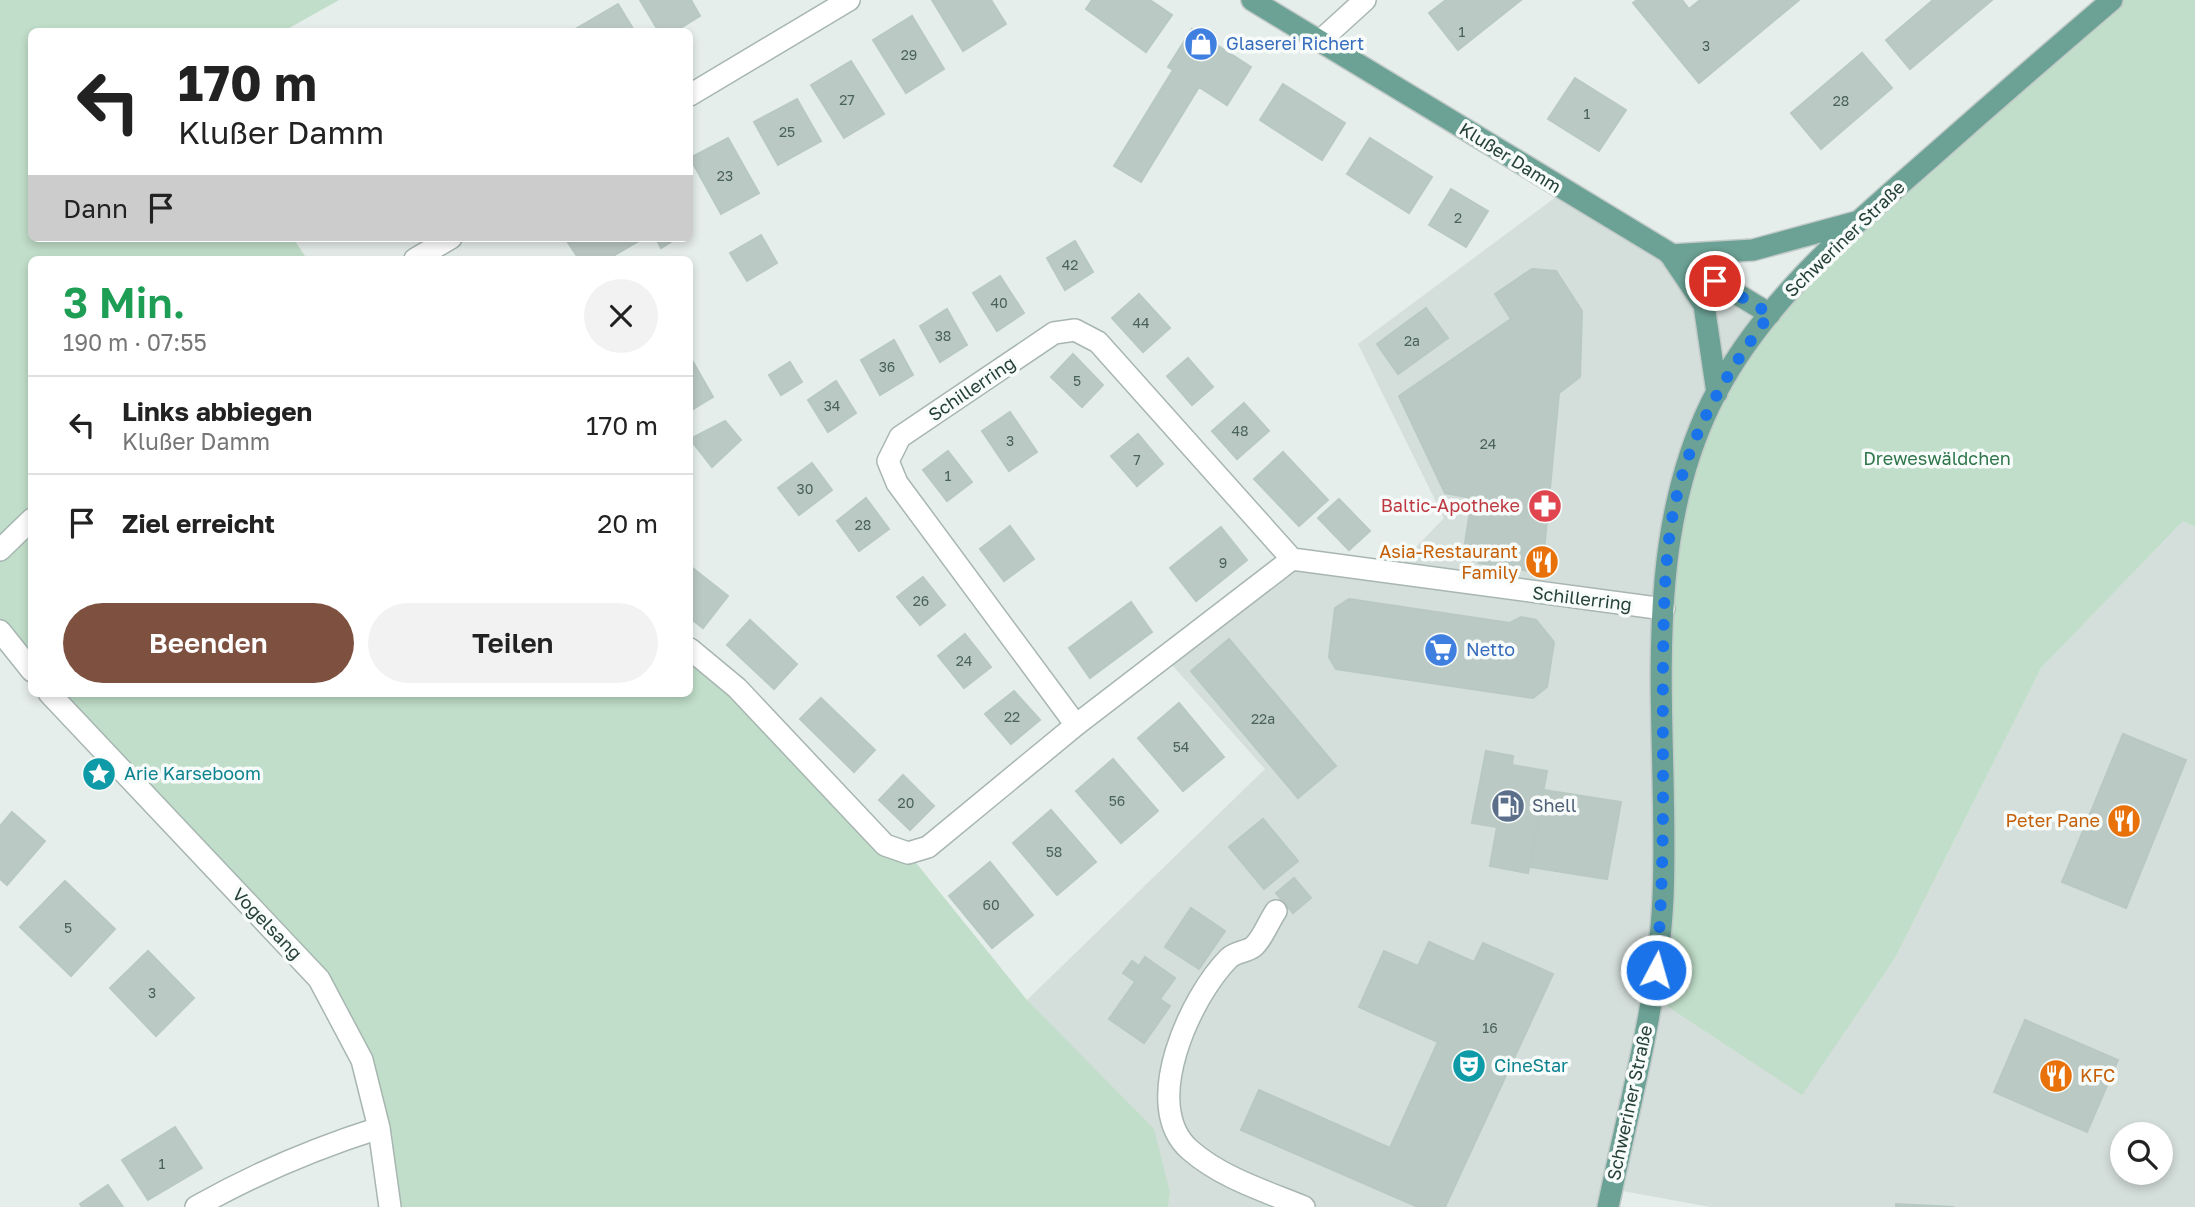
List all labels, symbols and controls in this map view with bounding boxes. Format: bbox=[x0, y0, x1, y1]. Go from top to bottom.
house number: 1 bbox=[1459, 23, 1466, 40]
shop icon: Glaserei Richert bbox=[1182, 25, 1220, 63]
place label: Glaserei Richert bbox=[1226, 32, 1364, 54]
house number: 3 bbox=[1702, 37, 1710, 54]
house number: 29 bbox=[901, 46, 917, 63]
text: 170 m bbox=[178, 53, 317, 112]
icon: left bbox=[63, 56, 154, 147]
house number: 27 bbox=[839, 91, 855, 108]
house number: 28 bbox=[1833, 92, 1849, 109]
house number: 1 bbox=[1584, 105, 1591, 122]
text: Klußer Damm bbox=[178, 113, 384, 151]
street label: Klußer Damm bbox=[1456, 117, 1566, 197]
house number: 25 bbox=[779, 123, 795, 140]
house number: 23 bbox=[717, 167, 733, 184]
street label: Schweriner Straße bbox=[1780, 175, 1909, 301]
icon: arrive bbox=[142, 189, 180, 227]
text: Dann bbox=[63, 193, 128, 224]
house number: 2 bbox=[1454, 209, 1462, 226]
pin bbox=[1685, 251, 1745, 311]
house number: 42 bbox=[1062, 256, 1078, 273]
icon: arrive bbox=[1696, 262, 1734, 300]
text: 3 Min. bbox=[63, 277, 186, 327]
button: close bbox=[584, 279, 658, 353]
house number: 40 bbox=[990, 294, 1008, 311]
house number: 44 bbox=[1132, 314, 1150, 331]
house number: 38 bbox=[935, 327, 951, 344]
text: 190 m · 07:55 bbox=[63, 328, 207, 356]
house number: 2a bbox=[1404, 332, 1420, 349]
street label: Schillerring bbox=[924, 351, 1019, 425]
house number: 36 bbox=[879, 358, 895, 375]
house number: 5 bbox=[1073, 372, 1081, 389]
text: Links abbiegen bbox=[122, 396, 312, 427]
house number: 34 bbox=[824, 397, 840, 414]
icon: left bbox=[63, 406, 101, 444]
text: 170 m bbox=[586, 410, 658, 441]
house number: 48 bbox=[1231, 422, 1249, 439]
text: Klußer Damm bbox=[122, 427, 270, 455]
house number: 3 bbox=[1006, 432, 1014, 449]
house number: 24 bbox=[1480, 435, 1496, 452]
park label: Dreweswäldchen bbox=[1863, 447, 2011, 469]
house number: 7 bbox=[1133, 451, 1141, 468]
house number: 1 bbox=[945, 467, 952, 484]
house number: 30 bbox=[797, 480, 813, 497]
pharmacy icon: Baltic-Apotheke bbox=[1526, 487, 1564, 525]
place label: Baltic-Apotheke bbox=[1381, 494, 1520, 516]
icon: arrive bbox=[63, 504, 101, 542]
text: Ziel erreicht bbox=[122, 508, 275, 539]
text: 20 m bbox=[597, 508, 658, 539]
house number: 28 bbox=[855, 516, 871, 533]
place label: Asia-Restaurant Family bbox=[1379, 540, 1518, 583]
restaurant icon: Asia-Restaurant Family bbox=[1523, 543, 1561, 581]
house number: 9 bbox=[1219, 554, 1227, 571]
street label: Schillerring bbox=[1531, 581, 1633, 615]
house number: 26 bbox=[913, 592, 929, 609]
button: Beenden bbox=[63, 603, 354, 683]
button: Teilen bbox=[368, 603, 658, 683]
supermarket icon: Netto bbox=[1422, 631, 1460, 669]
place label: Netto bbox=[1466, 638, 1515, 660]
house number: 24 bbox=[956, 652, 972, 669]
house number: 22 bbox=[1004, 708, 1020, 725]
house number: 22a bbox=[1251, 710, 1275, 727]
house number: 54 bbox=[1173, 738, 1189, 755]
place icon: Arie Karseboom bbox=[80, 755, 118, 793]
place label: Arie Karseboom bbox=[124, 762, 261, 784]
fuel station icon: Shell bbox=[1489, 787, 1527, 825]
house number: 56 bbox=[1109, 792, 1125, 809]
house number: 20 bbox=[898, 794, 914, 811]
place label: Shell bbox=[1532, 794, 1577, 816]
restaurant icon: Peter Pane bbox=[2105, 802, 2143, 840]
place label: Peter Pane bbox=[2006, 809, 2100, 831]
house number: 58 bbox=[1046, 843, 1062, 860]
street label: Vogelsang bbox=[228, 883, 307, 964]
house number: 60 bbox=[982, 896, 1000, 913]
house number: 5 bbox=[64, 919, 72, 936]
position arrow bbox=[1619, 933, 1693, 1007]
house number: 3 bbox=[148, 984, 156, 1001]
house number: 16 bbox=[1482, 1019, 1498, 1036]
street label: Schweriner Straße bbox=[1602, 1023, 1656, 1182]
theatre icon: CineStar bbox=[1450, 1047, 1488, 1085]
place label: CineStar bbox=[1494, 1054, 1568, 1076]
restaurant icon: KFC bbox=[2037, 1057, 2075, 1095]
place label: KFC bbox=[2080, 1064, 2115, 1086]
map controls bbox=[2110, 1122, 2173, 1185]
button: search bbox=[2110, 1122, 2173, 1185]
house number: 1 bbox=[159, 1155, 166, 1172]

